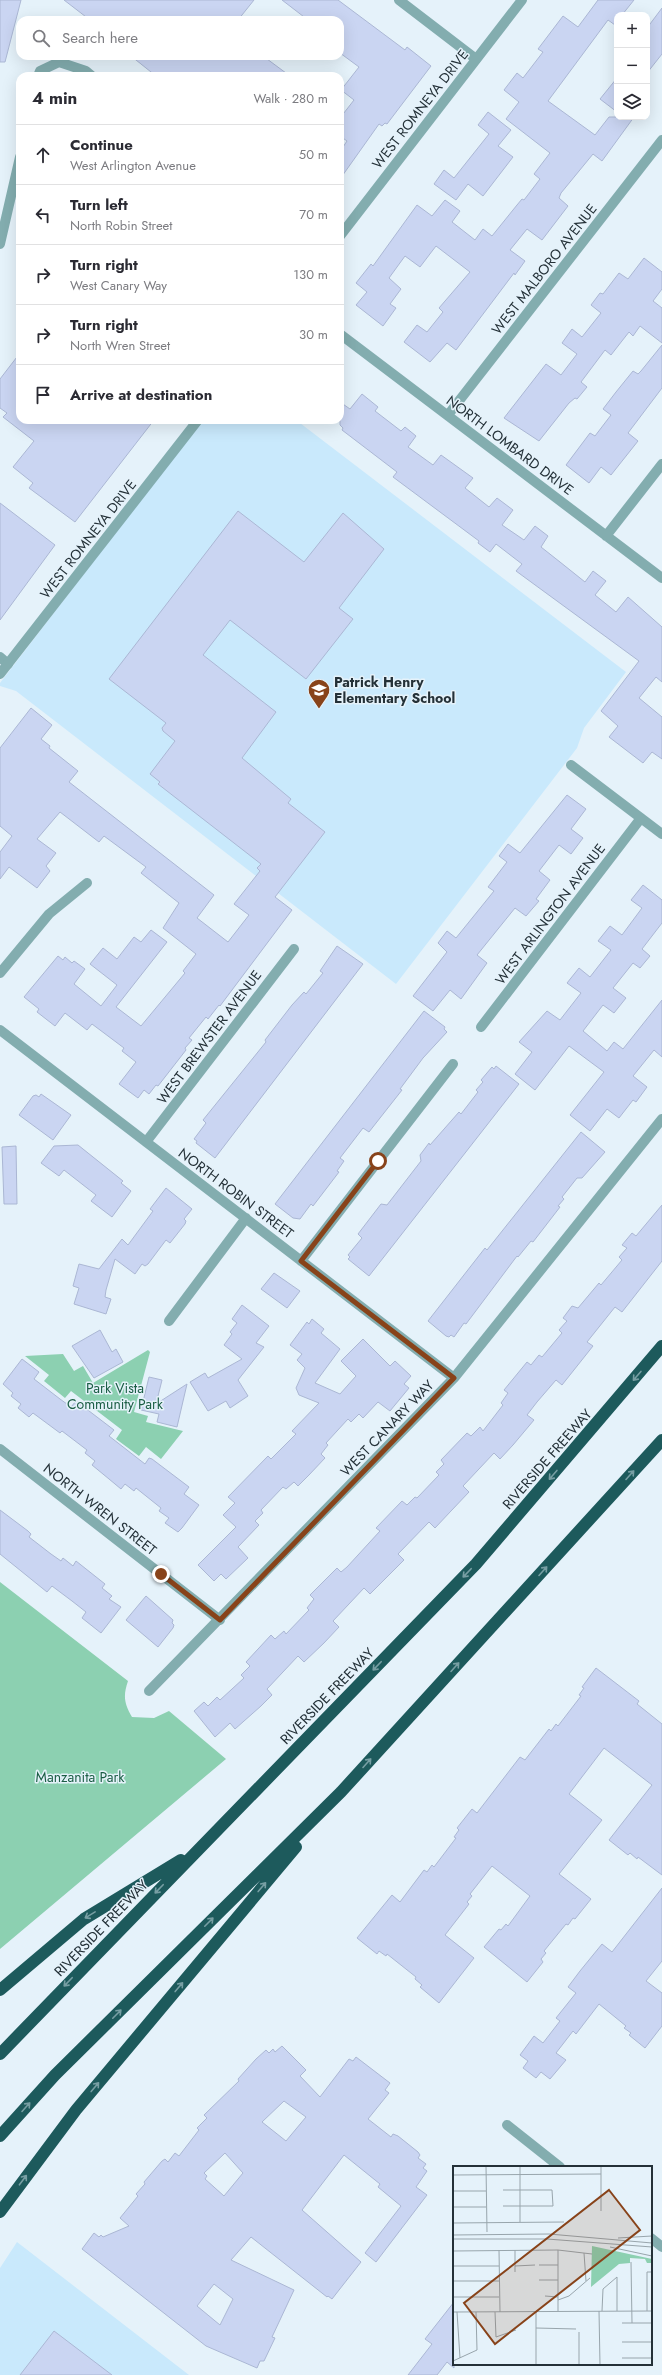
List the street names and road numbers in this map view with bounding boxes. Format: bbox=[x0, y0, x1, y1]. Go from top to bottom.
street label: WEST ROMNEYA DRIVE bbox=[367, 45, 473, 173]
street label: WEST MALBORO AVENUE bbox=[487, 199, 601, 339]
street label: NORTH LOMBARD DRIVE bbox=[442, 390, 578, 500]
street label: WEST ROMNEYA DRIVE bbox=[35, 475, 141, 603]
street label: WEST ARLINGTON AVENUE bbox=[490, 839, 610, 989]
street label: WEST BREWSTER AVENUE bbox=[152, 966, 266, 1108]
street label: NORTH ROBIN STREET bbox=[174, 1143, 298, 1243]
street label: WEST CANARY WAY bbox=[336, 1375, 438, 1481]
street label: RIVERSIDE FREEWAY bbox=[498, 1404, 596, 1514]
street label: NORTH WREN STREET bbox=[39, 1458, 161, 1560]
street label: RIVERSIDE FREEWAY bbox=[276, 1643, 379, 1749]
street label: RIVERSIDE FREEWAY bbox=[50, 1875, 153, 1981]

